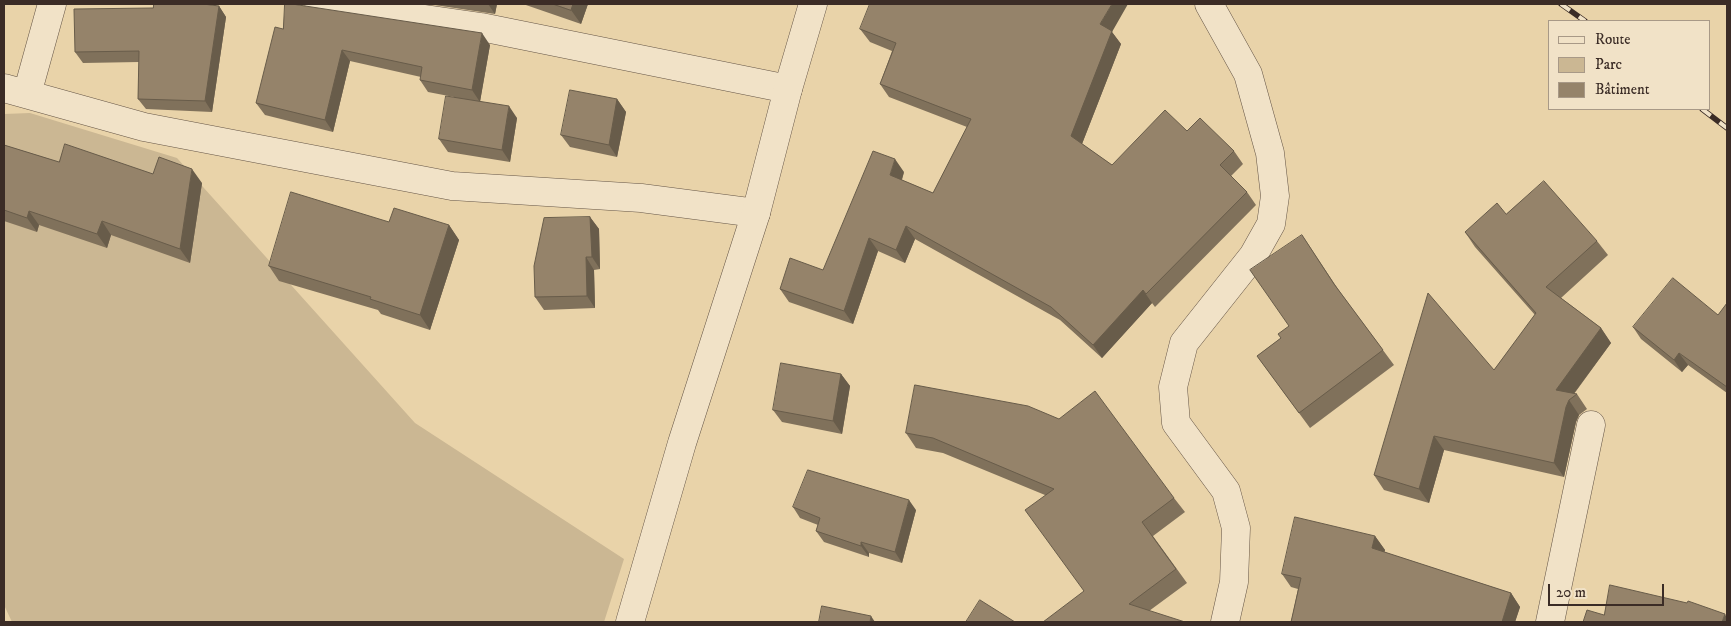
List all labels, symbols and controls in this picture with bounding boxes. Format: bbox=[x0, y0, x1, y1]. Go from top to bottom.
legend bbox=[1548, 20, 1711, 110]
text: Route bbox=[1595, 30, 1630, 49]
text: Parc bbox=[1595, 55, 1622, 74]
text: Bâtiment bbox=[1595, 80, 1650, 99]
scale bar bbox=[1551, 574, 1667, 606]
text: 20 m bbox=[1556, 583, 1586, 602]

